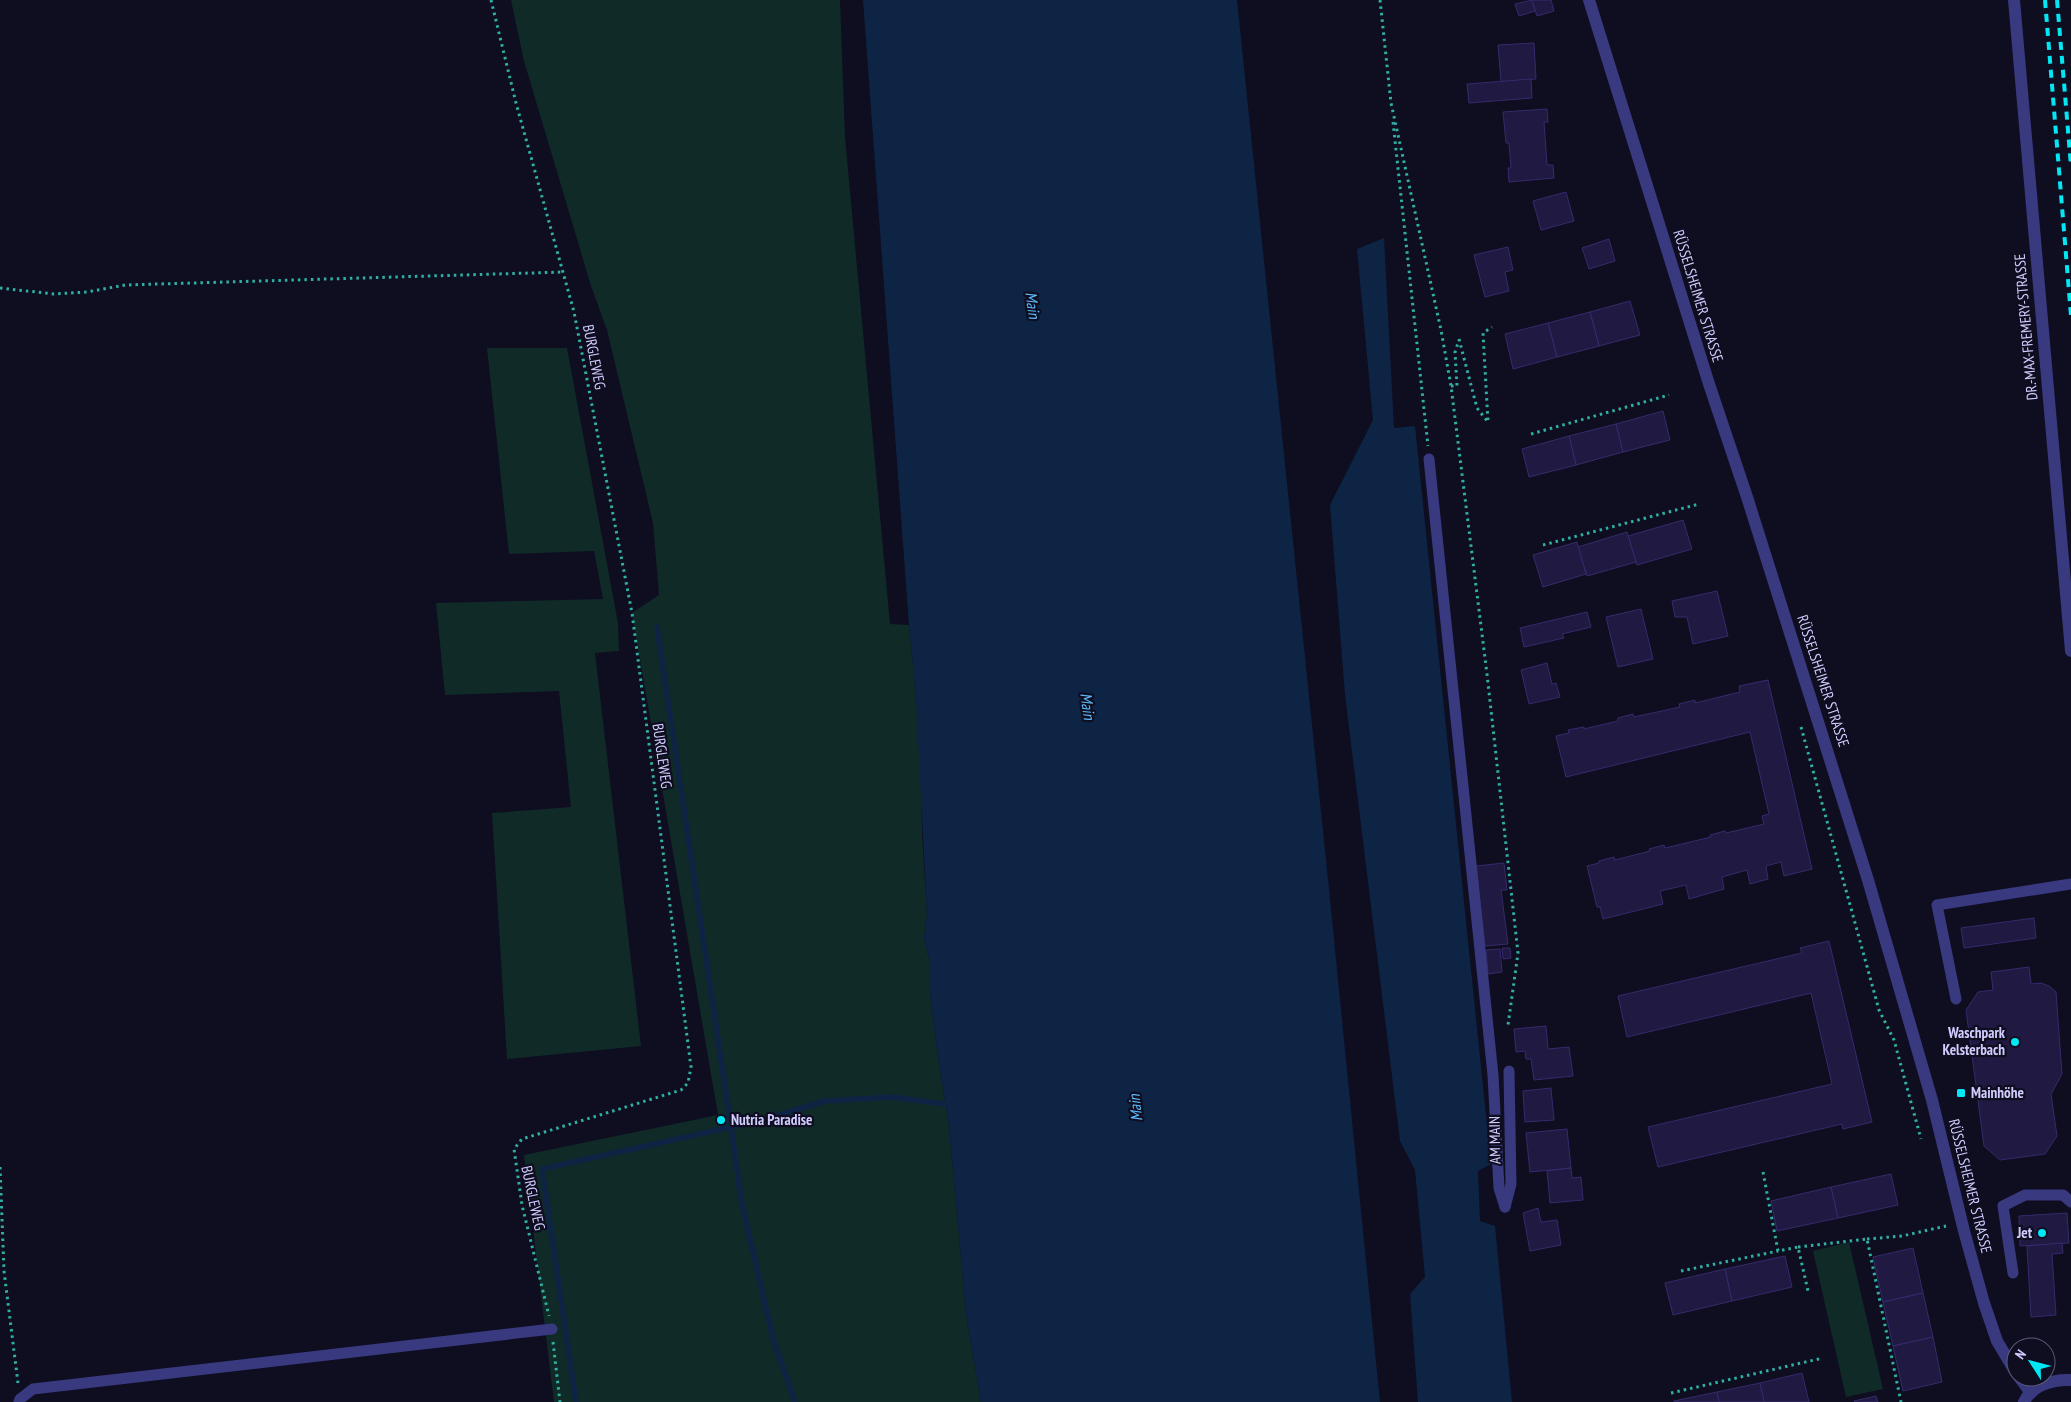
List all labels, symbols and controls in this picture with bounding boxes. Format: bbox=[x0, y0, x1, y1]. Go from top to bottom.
street label: RÜSSELSHEIMER STRASSE bbox=[1669, 227, 1728, 364]
street label: DR.-MAX-FREMERY-STRASSE bbox=[2010, 253, 2041, 401]
water label: Main bbox=[1021, 290, 1045, 321]
street label: BURGLEWEG bbox=[579, 323, 610, 391]
street label: RÜSSELSHEIMER STRASSE bbox=[1793, 612, 1854, 749]
water label: Main bbox=[1076, 691, 1100, 722]
street label: BURGLEWEG bbox=[649, 722, 676, 790]
place label: Waschpark Kelsterbach bbox=[1942, 1023, 2006, 1059]
marker: Waschpark Kelsterbach bbox=[2009, 1036, 2021, 1048]
place label: Mainhöhe bbox=[1971, 1083, 2024, 1102]
marker: Mainhöhe bbox=[1955, 1087, 1967, 1099]
water label: Main bbox=[1124, 1093, 1146, 1123]
place label: Nutria Paradise bbox=[731, 1110, 813, 1129]
marker: Nutria Paradise bbox=[715, 1114, 727, 1126]
street label: AM MAIN bbox=[1485, 1116, 1504, 1164]
street label: RÜSSELSHEIMER STRASSE bbox=[1945, 1117, 1996, 1255]
street label: BURGLEWEG bbox=[517, 1164, 550, 1232]
place label: Jet bbox=[2016, 1223, 2033, 1242]
marker: Jet bbox=[2036, 1227, 2048, 1239]
north arrow bbox=[2006, 1337, 2056, 1387]
text: N bbox=[2011, 1346, 2030, 1363]

